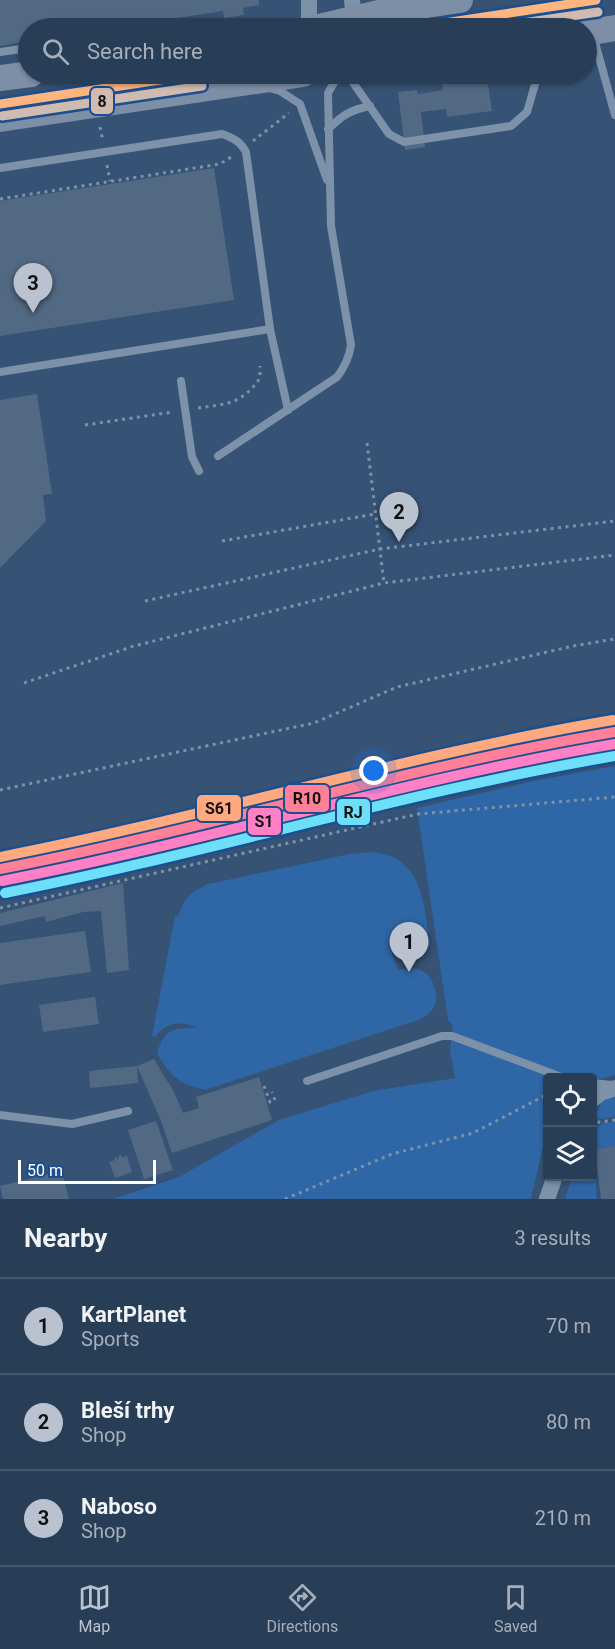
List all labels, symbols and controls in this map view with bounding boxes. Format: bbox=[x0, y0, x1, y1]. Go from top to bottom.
search box bbox=[18, 18, 597, 84]
icon: search bbox=[39, 35, 72, 68]
text: Search here bbox=[87, 39, 203, 64]
line badge: 8 bbox=[90, 87, 114, 115]
text: 8 bbox=[97, 92, 107, 111]
pin: 3 bbox=[14, 264, 52, 313]
pin: 2 bbox=[380, 492, 418, 542]
your location bbox=[359, 756, 388, 785]
line badge: R10 bbox=[284, 784, 330, 813]
text: R10 bbox=[293, 789, 321, 808]
line badge: S61 bbox=[196, 794, 242, 822]
line badge: RJ bbox=[336, 798, 371, 826]
text: S61 bbox=[205, 799, 233, 818]
text: RJ bbox=[343, 803, 363, 822]
line badge: S1 bbox=[247, 807, 282, 836]
text: S1 bbox=[254, 812, 274, 831]
pin: 1 bbox=[390, 922, 428, 972]
map controls bbox=[543, 1073, 597, 1181]
button: locate bbox=[543, 1073, 597, 1127]
button: layers bbox=[543, 1127, 597, 1181]
scale bar bbox=[18, 1157, 156, 1184]
text: 50 m bbox=[27, 1161, 63, 1180]
text: Nearby bbox=[24, 1223, 107, 1253]
text: 3 results bbox=[515, 1226, 591, 1250]
text: KartPlanet bbox=[81, 1302, 186, 1327]
text: 1 bbox=[38, 1314, 49, 1338]
text: 70 m bbox=[546, 1314, 591, 1338]
text: Sports bbox=[81, 1327, 140, 1351]
text: Bleší trhy bbox=[81, 1398, 174, 1423]
text: 2 bbox=[38, 1410, 49, 1434]
text: 80 m bbox=[546, 1410, 591, 1434]
text: Shop bbox=[81, 1423, 127, 1447]
text: Naboso bbox=[81, 1494, 157, 1519]
text: 3 bbox=[38, 1506, 49, 1530]
text: 210 m bbox=[535, 1506, 591, 1530]
text: Shop bbox=[81, 1519, 127, 1543]
tab: Map bbox=[78, 1581, 111, 1636]
tab: Directions bbox=[266, 1581, 338, 1636]
tab: Saved bbox=[494, 1581, 537, 1636]

